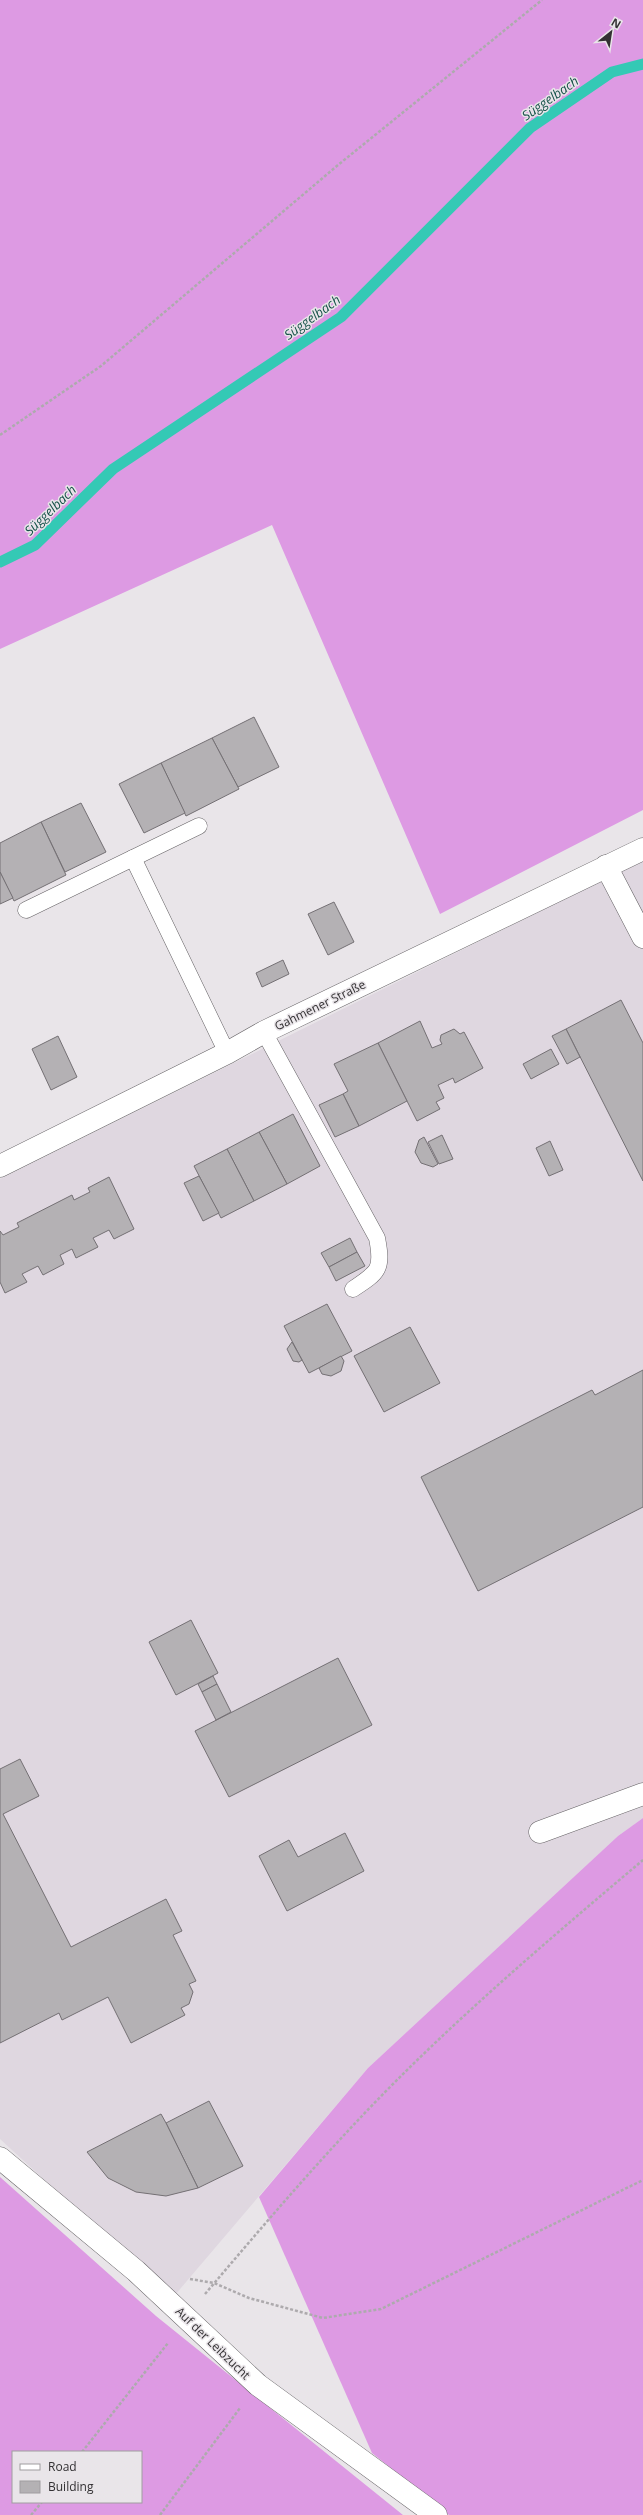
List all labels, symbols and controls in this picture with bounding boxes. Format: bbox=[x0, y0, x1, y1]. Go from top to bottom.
north arrow bbox=[591, 12, 631, 52]
text: N bbox=[609, 14, 624, 32]
water label: Süggelbach bbox=[518, 72, 582, 124]
water label: Süggelbach bbox=[280, 290, 344, 344]
water label: Süggelbach bbox=[20, 481, 80, 539]
street label: Gahmener Straße bbox=[272, 975, 369, 1034]
street label: Auf der Leibzucht bbox=[172, 2303, 254, 2383]
legend bbox=[12, 2451, 142, 2503]
text: Road bbox=[48, 2458, 77, 2475]
text: Building bbox=[48, 2478, 94, 2495]

